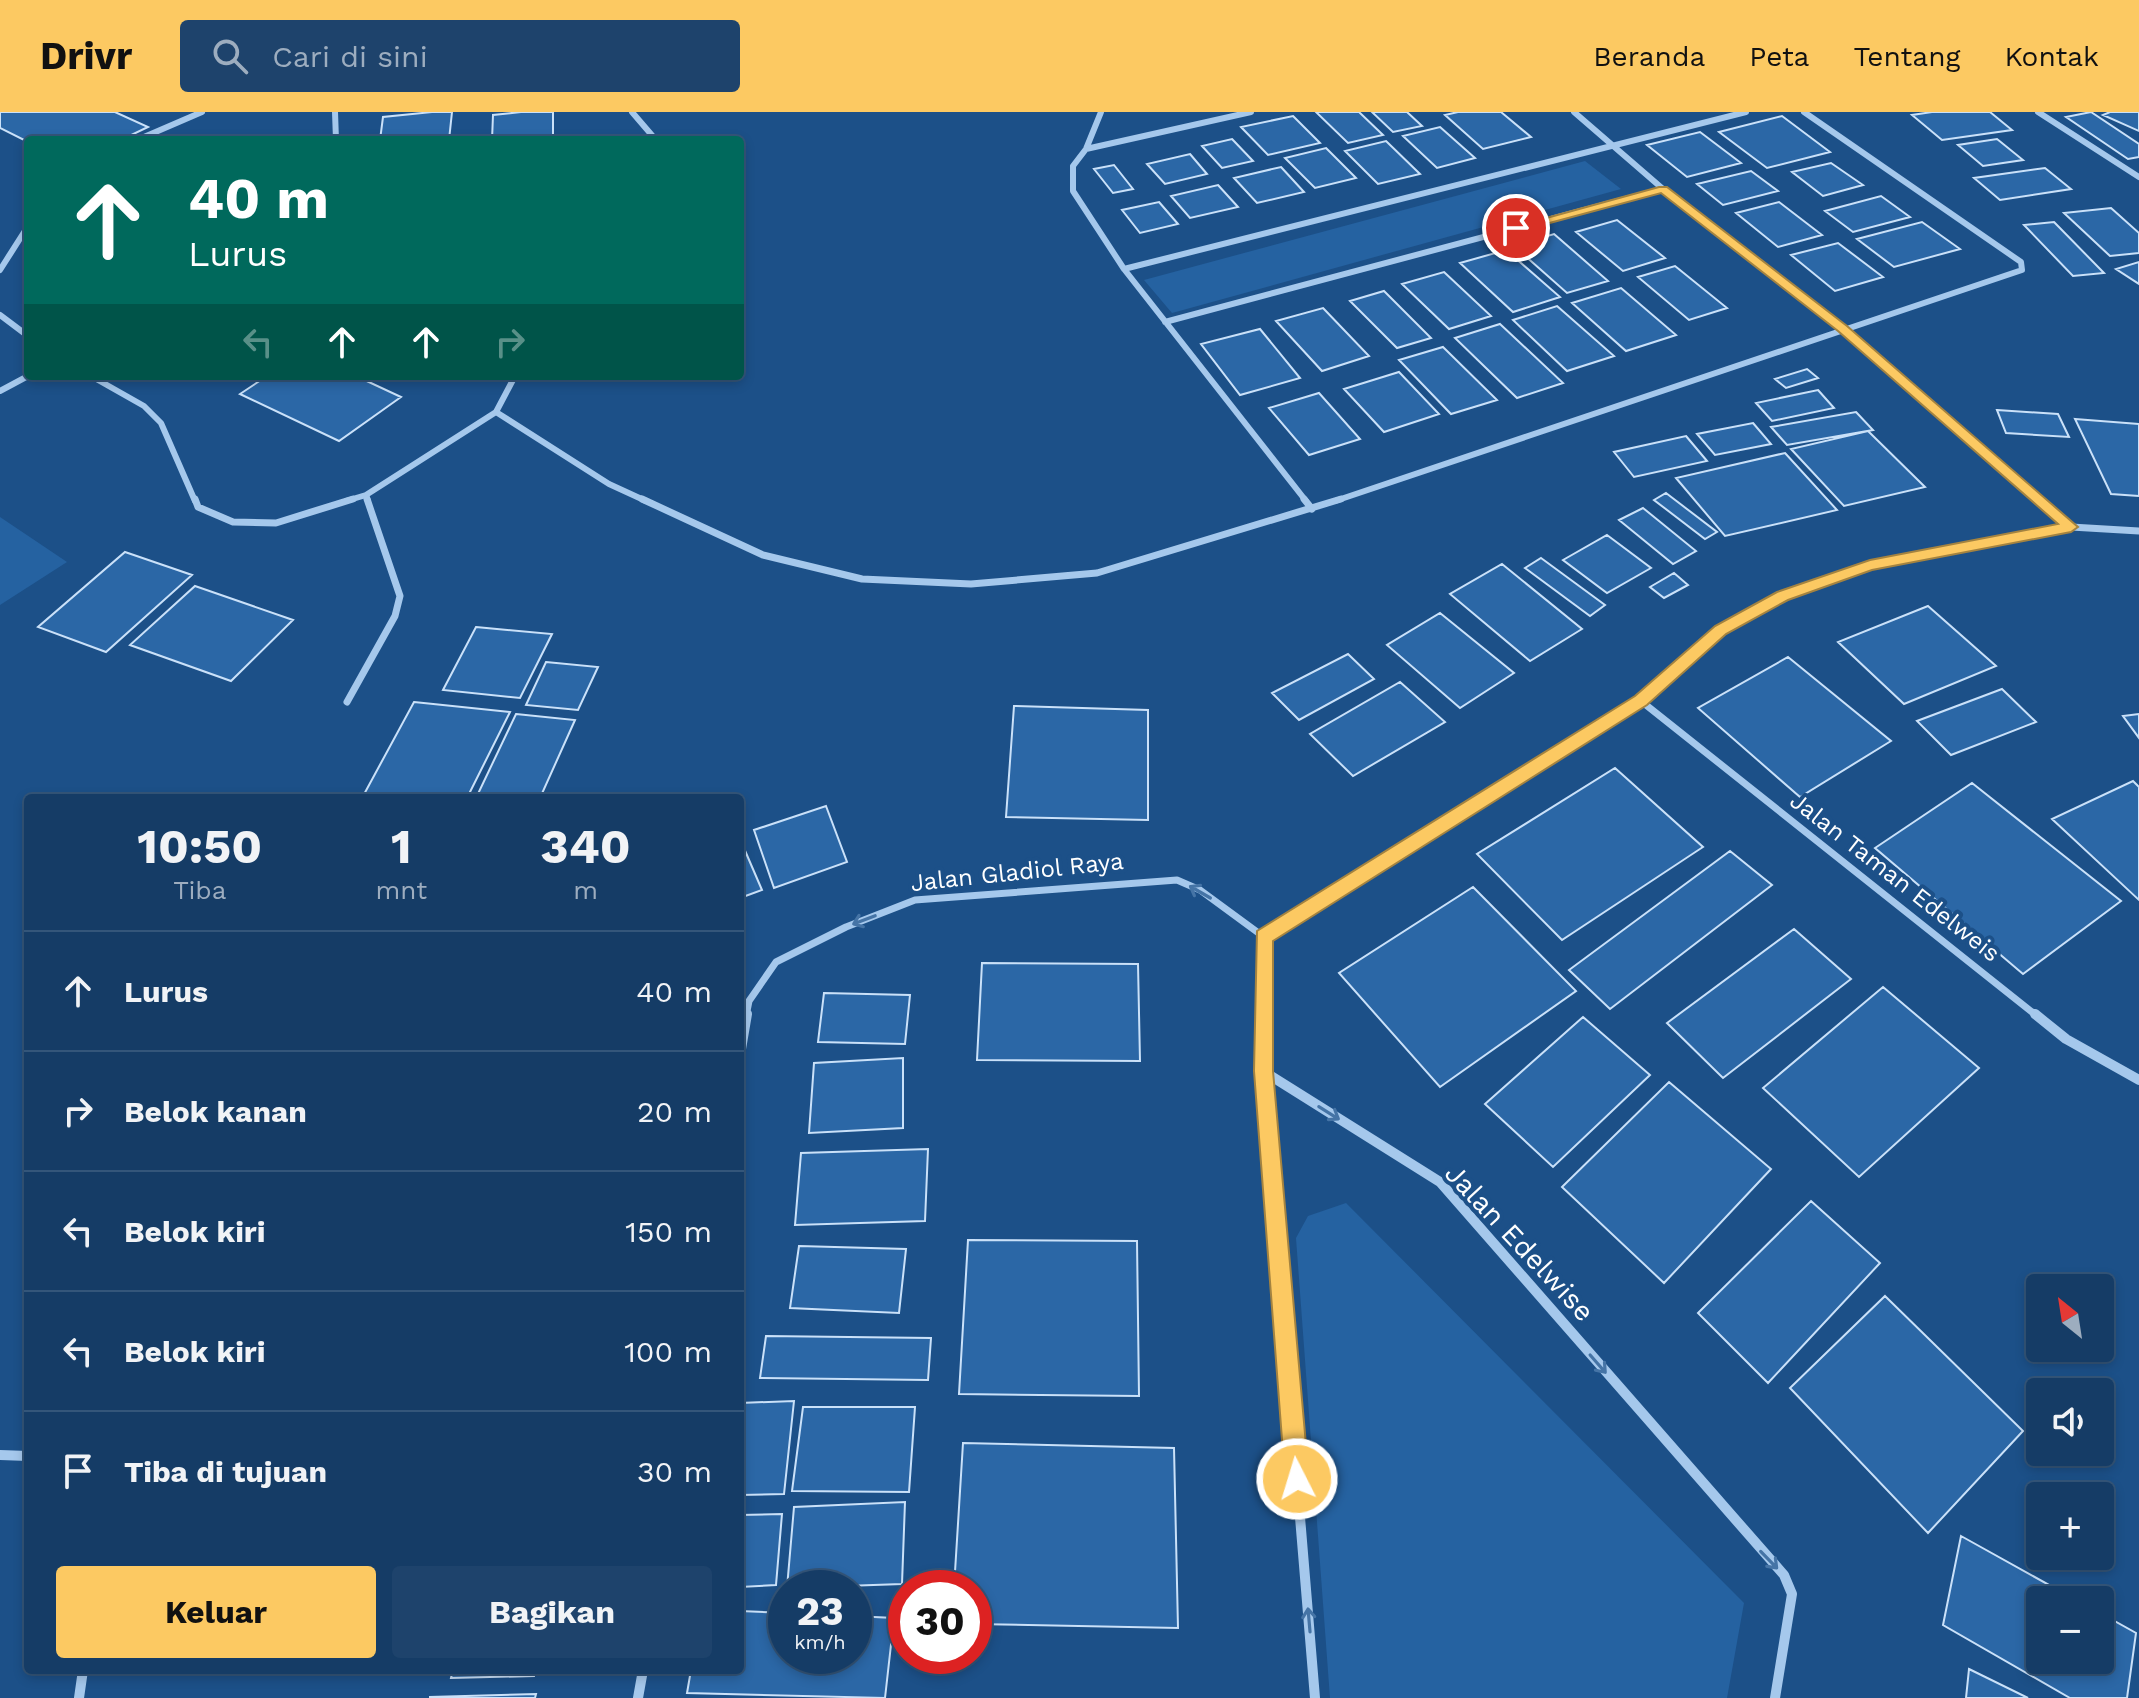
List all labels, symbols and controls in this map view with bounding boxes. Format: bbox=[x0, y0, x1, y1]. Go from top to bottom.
search box bbox=[180, 20, 740, 92]
text: Drivr bbox=[40, 34, 132, 78]
icon: search bbox=[208, 34, 252, 78]
text: Cari di sini bbox=[272, 39, 428, 74]
text: Beranda bbox=[1593, 40, 1705, 73]
text: Peta bbox=[1749, 40, 1809, 73]
text: Tentang bbox=[1853, 40, 1960, 73]
text: Kontak bbox=[2004, 40, 2099, 73]
text: 40 m bbox=[188, 166, 329, 232]
icon: ahead bbox=[56, 168, 160, 272]
pin bbox=[1482, 194, 1550, 262]
icon: arrive bbox=[1494, 206, 1538, 250]
text: Lurus bbox=[188, 233, 287, 275]
icon: left bbox=[236, 320, 280, 364]
icon: ahead bbox=[320, 320, 364, 364]
icon: ahead bbox=[404, 320, 448, 364]
icon: right bbox=[488, 320, 532, 364]
street label: Jalan Taman Edelweis bbox=[1785, 786, 2005, 968]
text: 10:50 bbox=[137, 818, 262, 875]
text: 1 bbox=[391, 818, 412, 875]
text: 340 bbox=[540, 818, 631, 875]
street label: Jalan Gladiol Raya bbox=[909, 847, 1125, 897]
text: Tiba bbox=[173, 875, 226, 905]
text: mnt bbox=[376, 875, 427, 905]
text: m bbox=[573, 875, 598, 905]
one-way arrow bbox=[1189, 884, 1212, 900]
one-way arrow bbox=[852, 914, 877, 928]
icon: ahead bbox=[56, 969, 100, 1013]
text: Lurus bbox=[124, 974, 208, 1009]
text: 40 m bbox=[636, 974, 712, 1009]
icon: right bbox=[56, 1089, 100, 1133]
text: Belok kanan bbox=[124, 1094, 307, 1129]
text: 20 m bbox=[637, 1094, 712, 1129]
one-way arrow bbox=[1317, 1106, 1340, 1122]
street label: Jalan Edelwise bbox=[1438, 1157, 1601, 1328]
icon: left bbox=[56, 1209, 100, 1253]
text: Belok kiri bbox=[124, 1214, 266, 1249]
text: 150 m bbox=[625, 1214, 712, 1249]
north arrow bbox=[2026, 1274, 2114, 1362]
map controls bbox=[2026, 1274, 2114, 1674]
icon: left bbox=[56, 1329, 100, 1373]
text: Belok kiri bbox=[124, 1334, 266, 1369]
text: 100 m bbox=[624, 1334, 712, 1369]
one-way arrow bbox=[1589, 1354, 1607, 1374]
button: sound bbox=[2026, 1378, 2114, 1466]
position arrow bbox=[1255, 1437, 1339, 1521]
icon: arrive bbox=[56, 1449, 100, 1493]
text: Tiba di tujuan bbox=[124, 1454, 327, 1489]
text: 30 m bbox=[637, 1454, 712, 1489]
button: + bbox=[2026, 1482, 2114, 1570]
one-way arrow bbox=[1760, 1550, 1779, 1570]
button: Keluar bbox=[56, 1566, 376, 1658]
button: Bagikan bbox=[392, 1566, 712, 1658]
speed limit sign: 30 bbox=[888, 1570, 992, 1674]
button: − bbox=[2026, 1586, 2114, 1674]
text: 23 bbox=[796, 1588, 844, 1635]
one-way arrow bbox=[1301, 1607, 1316, 1634]
text: km/h bbox=[794, 1630, 846, 1654]

